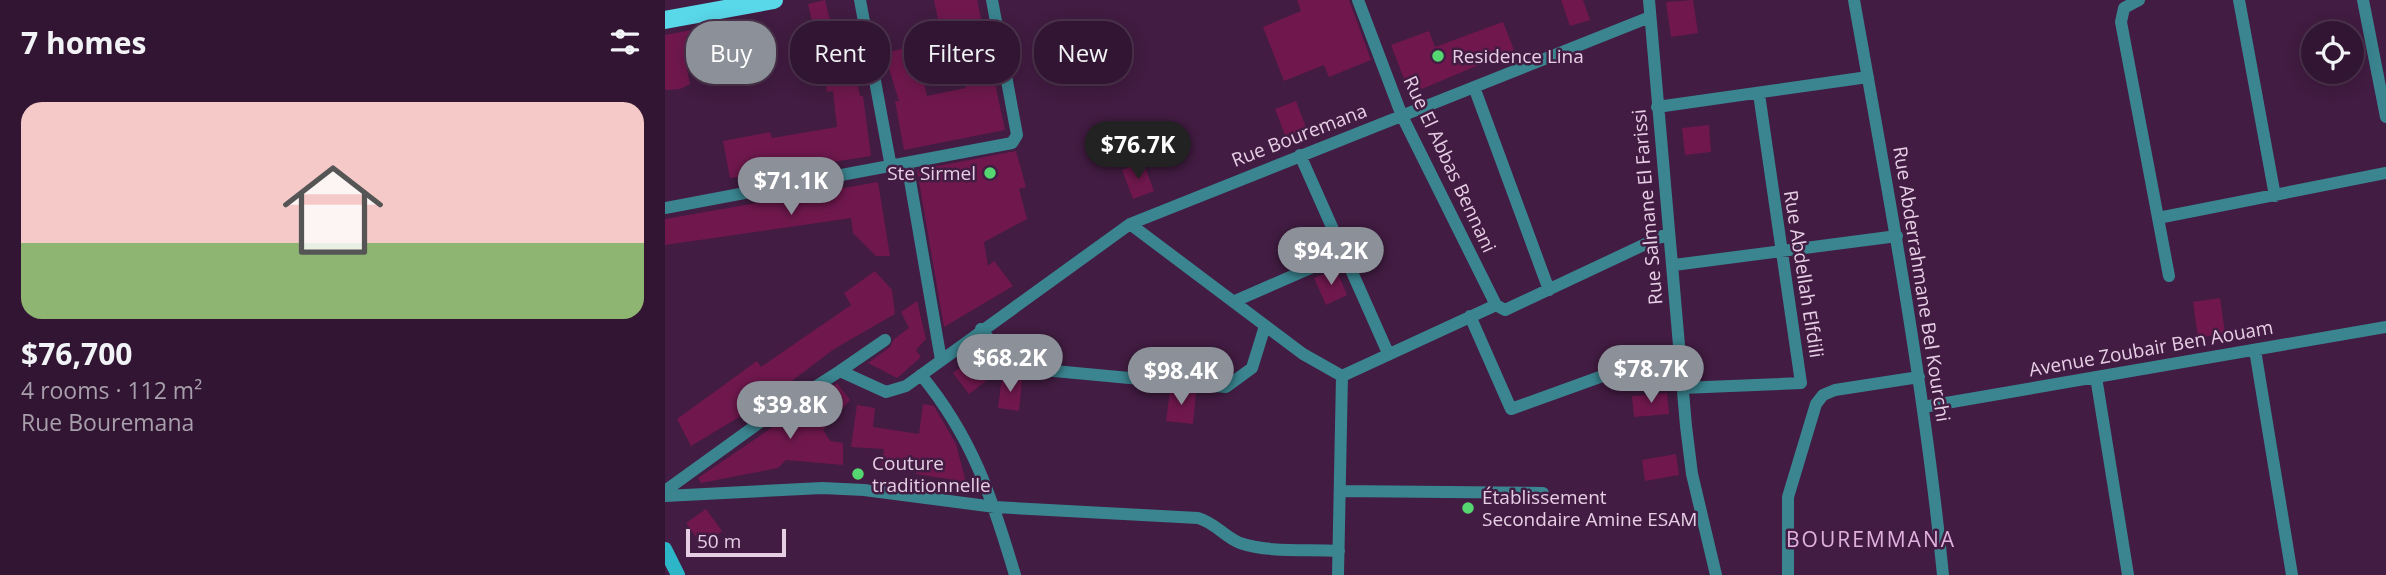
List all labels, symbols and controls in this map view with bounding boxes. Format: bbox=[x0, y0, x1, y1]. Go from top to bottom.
chip: Buy bbox=[686, 21, 776, 84]
chip: Rent bbox=[790, 21, 890, 84]
chip: Filters bbox=[904, 21, 1020, 84]
chip: New bbox=[1034, 21, 1132, 84]
map controls bbox=[2301, 21, 2364, 84]
button: locate bbox=[2301, 21, 2364, 84]
text: 7 homes bbox=[21, 22, 146, 63]
icon: filters bbox=[606, 23, 644, 61]
place label: Residence Lina bbox=[1452, 43, 1584, 69]
marker: Residence Lina bbox=[1430, 48, 1446, 64]
street label: Rue El Abbas Bennani bbox=[1398, 71, 1502, 257]
street label: Rue Bouremana bbox=[1228, 97, 1370, 173]
street label: Rue Salmane El Farissi bbox=[1625, 108, 1669, 306]
pin: $76.7K bbox=[1081, 122, 1195, 181]
text: $76.7K bbox=[1101, 128, 1175, 160]
street label: Rue Abderrahmane Bel Kourchi bbox=[1887, 144, 1957, 424]
icon: home bbox=[270, 147, 396, 273]
pin: $71.1K bbox=[734, 158, 848, 217]
place label: Ste Sirmel bbox=[887, 160, 976, 186]
text: $71.1K bbox=[754, 164, 828, 196]
marker: Ste Sirmel bbox=[982, 165, 998, 181]
street label: Rue Abdellah Elfdili bbox=[1778, 188, 1830, 360]
pin: $94.2K bbox=[1274, 228, 1388, 287]
text: $94.2K bbox=[1294, 234, 1368, 266]
street label: Avenue Zoubair Ben Aouam bbox=[2027, 314, 2275, 382]
text: $76,700 bbox=[21, 333, 132, 374]
pin: $68.2K bbox=[953, 334, 1067, 394]
text: $68.2K bbox=[973, 341, 1047, 373]
pin: $78.7K bbox=[1594, 346, 1708, 405]
pin: $98.4K bbox=[1124, 348, 1238, 407]
text: $78.7K bbox=[1614, 352, 1688, 384]
text: $98.4K bbox=[1144, 354, 1218, 386]
text: 4 rooms · 112 m² bbox=[21, 374, 202, 406]
pin: $39.8K bbox=[733, 382, 847, 441]
text: $39.8K bbox=[753, 388, 827, 420]
text: Rue Bouremana bbox=[21, 406, 194, 438]
place label: Couture traditionnelle bbox=[872, 450, 991, 498]
marker: Couture traditionnelle bbox=[850, 466, 866, 482]
place label: Établissement Secondaire Amine ESAM bbox=[1482, 484, 1697, 532]
marker: Établissement Secondaire Amine ESAM bbox=[1460, 500, 1476, 516]
district label: BOUREMMANA bbox=[1786, 525, 1956, 553]
scale bar bbox=[686, 526, 786, 558]
text: 50 m bbox=[697, 528, 741, 554]

